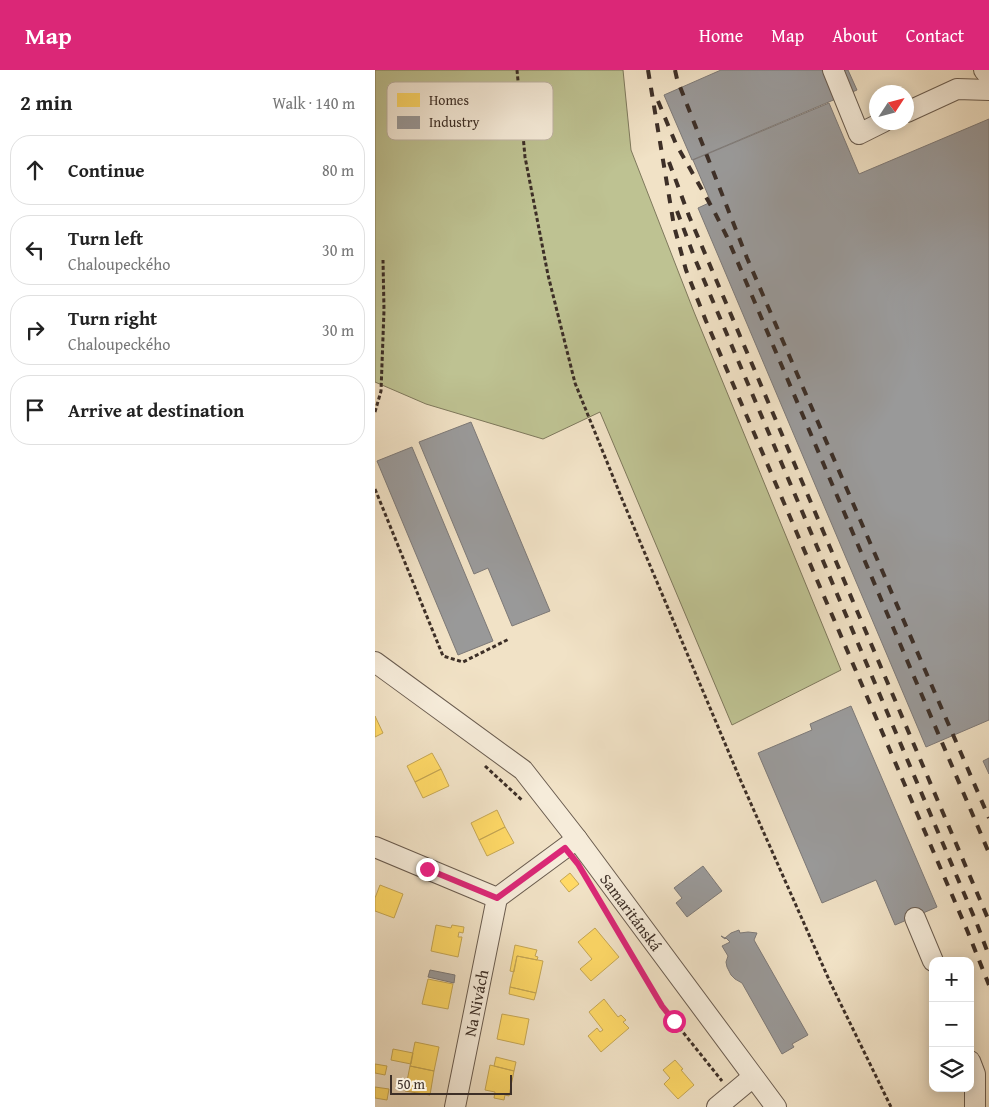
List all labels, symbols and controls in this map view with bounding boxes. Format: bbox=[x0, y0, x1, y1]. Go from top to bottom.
text: Map bbox=[25, 18, 72, 53]
text: Home bbox=[699, 22, 743, 49]
text: Map bbox=[771, 22, 804, 49]
text: About bbox=[832, 22, 878, 49]
text: Contact bbox=[906, 22, 964, 49]
legend bbox=[387, 82, 553, 140]
north arrow bbox=[869, 85, 914, 130]
text: 2 min bbox=[20, 87, 72, 118]
text: Homes bbox=[429, 90, 469, 110]
text: Walk · 140 m bbox=[272, 91, 355, 115]
text: Industry bbox=[429, 112, 479, 132]
icon: ahead bbox=[21, 156, 49, 184]
text: Continue bbox=[68, 156, 145, 184]
text: 80 m bbox=[322, 158, 354, 182]
text: Turn left bbox=[68, 224, 143, 252]
icon: left bbox=[21, 236, 49, 264]
text: 30 m bbox=[322, 238, 354, 262]
text: Chaloupeckého bbox=[68, 252, 170, 276]
text: Turn right bbox=[68, 304, 157, 332]
icon: right bbox=[21, 316, 49, 344]
text: 30 m bbox=[322, 318, 354, 342]
text: Chaloupeckého bbox=[68, 332, 170, 356]
icon: arrive bbox=[21, 396, 49, 424]
text: Arrive at destination bbox=[68, 396, 244, 424]
route end bbox=[416, 858, 439, 881]
street label: Samaritánská bbox=[594, 868, 668, 956]
map controls bbox=[929, 957, 974, 1092]
button: + bbox=[929, 957, 974, 1002]
street label: Na Nivách bbox=[457, 967, 494, 1039]
button: − bbox=[929, 1002, 974, 1047]
route start bbox=[663, 1010, 686, 1033]
button: layers bbox=[929, 1047, 974, 1092]
scale bar bbox=[390, 1072, 513, 1095]
text: 50 m bbox=[397, 1074, 425, 1094]

